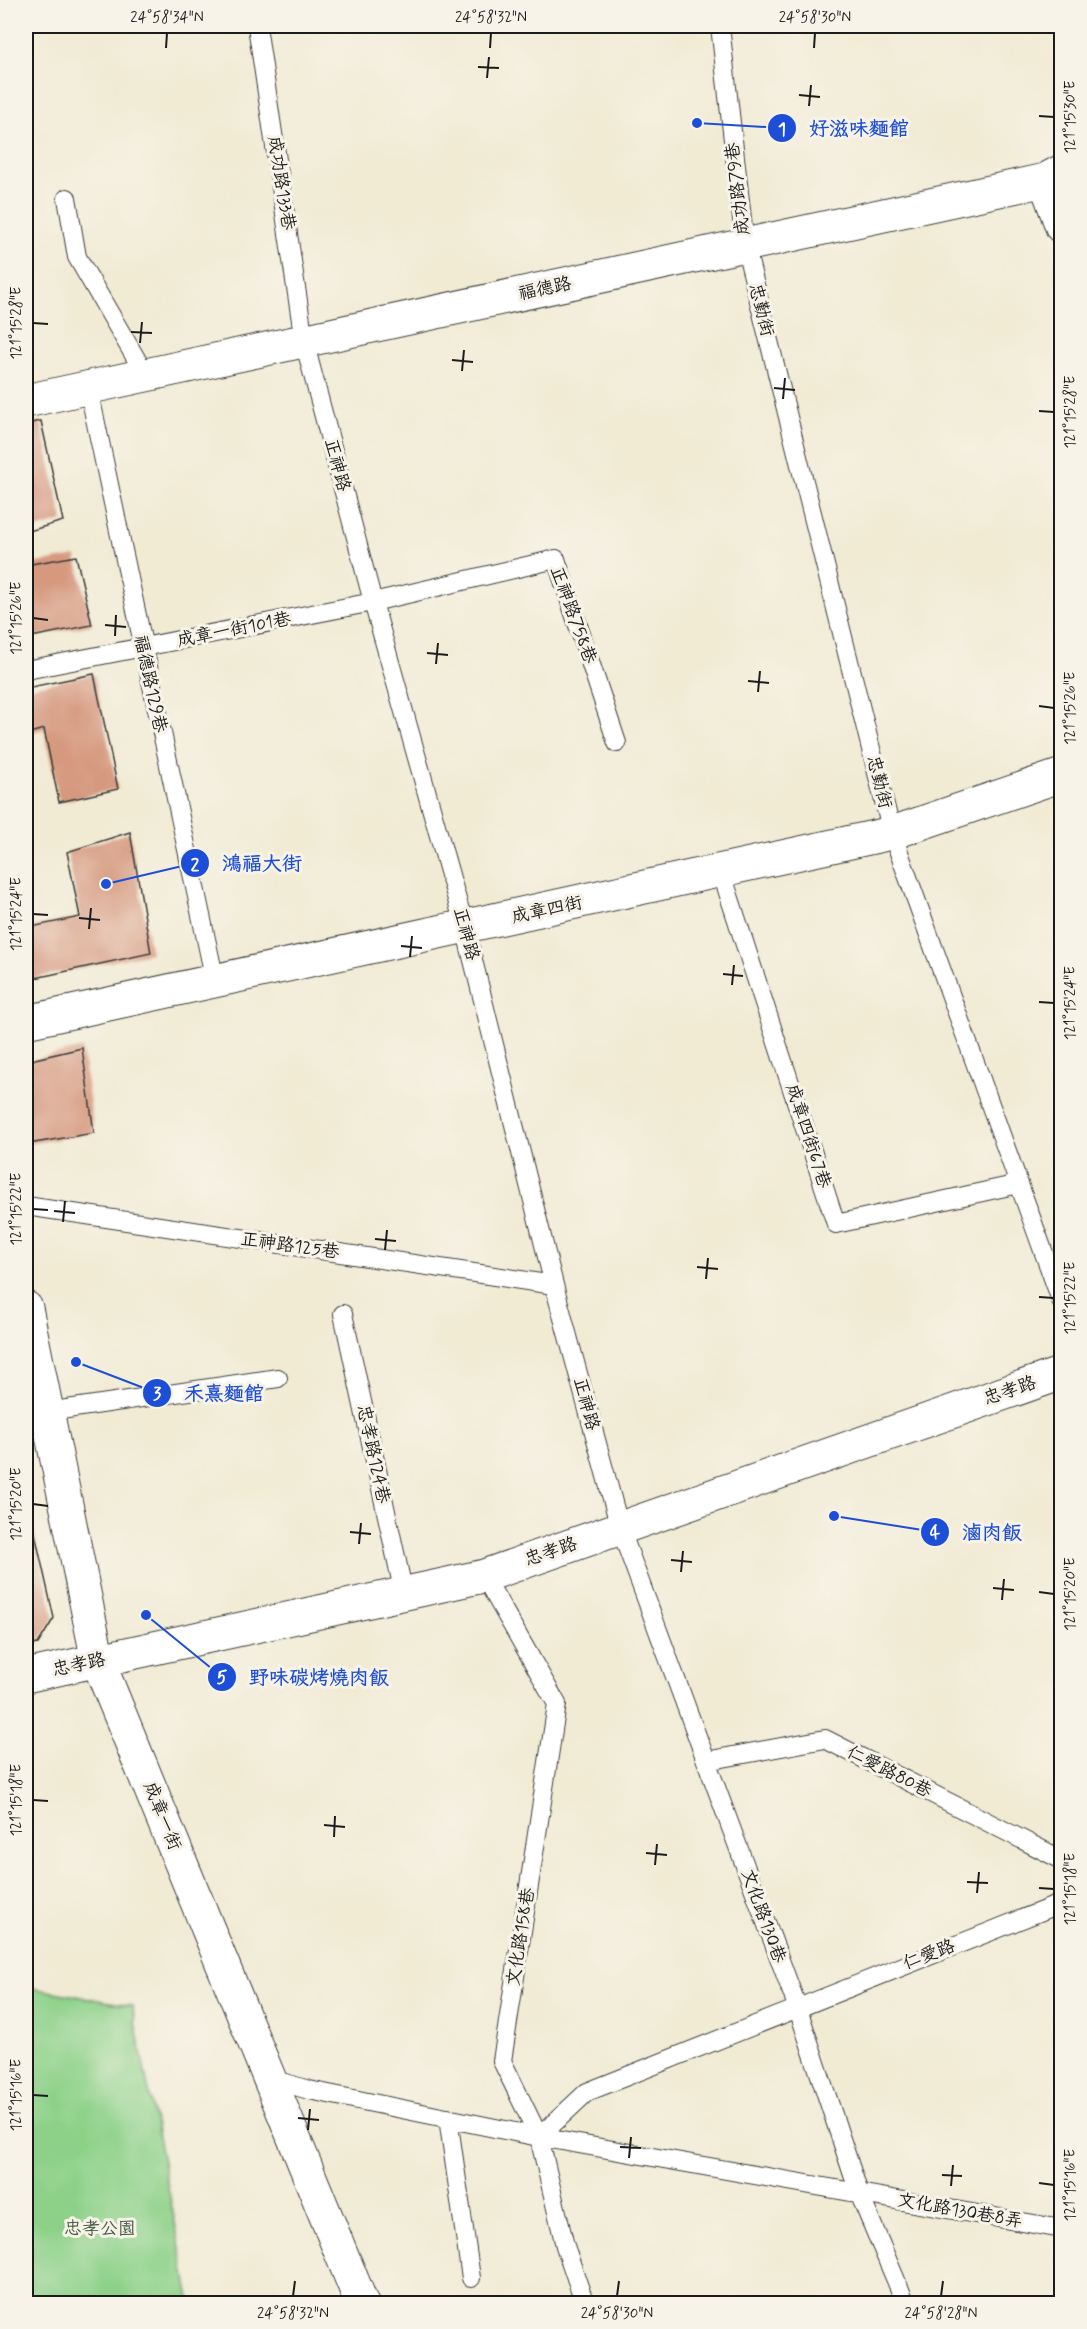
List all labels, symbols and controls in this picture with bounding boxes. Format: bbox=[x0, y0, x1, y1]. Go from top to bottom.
text: 24°58'34"N bbox=[130, 8, 204, 28]
text: 24°58'32"N bbox=[455, 8, 527, 28]
text: 24°58'30"N bbox=[779, 8, 851, 28]
text: 121°15'30"E bbox=[1061, 80, 1081, 154]
callout: 好滋味麵館 bbox=[767, 109, 921, 147]
text: 好滋味麵館 bbox=[809, 116, 909, 143]
text: 1 bbox=[778, 118, 786, 142]
street label: 成功路133巷 bbox=[262, 134, 300, 232]
street label: 成功路79巷 bbox=[720, 141, 756, 237]
street label: 福德路 bbox=[516, 272, 574, 306]
street label: 忠勤街 bbox=[743, 281, 779, 339]
text: 121°15'28"E bbox=[7, 286, 27, 360]
text: 121°15'28"E bbox=[1061, 375, 1081, 449]
street label: 正神路 bbox=[318, 436, 356, 494]
street label: 正神路758巷 bbox=[544, 563, 602, 667]
text: 121°15'26"E bbox=[7, 581, 27, 655]
street label: 成章一街101巷 bbox=[175, 607, 293, 653]
street label: 福德路129巷 bbox=[128, 633, 172, 735]
text: 121°15'26"E bbox=[1061, 671, 1081, 745]
street label: 忠勤街 bbox=[861, 753, 897, 811]
callout: 鴻福大街 bbox=[180, 844, 314, 882]
text: 鴻福大街 bbox=[222, 851, 302, 878]
text: 2 bbox=[191, 853, 200, 877]
text: 121°15'24"E bbox=[7, 877, 27, 951]
street label: 成章四街 bbox=[509, 891, 585, 929]
street label: 正神路 bbox=[447, 905, 485, 963]
text: 121°15'24"E bbox=[1061, 966, 1081, 1040]
street label: 成章四街67巷 bbox=[780, 1081, 836, 1191]
text: 121°15'22"E bbox=[7, 1172, 27, 1245]
street label: 正神路125巷 bbox=[239, 1227, 341, 1265]
text: 121°15'22"E bbox=[1061, 1261, 1081, 1334]
street label: 忠孝路 bbox=[981, 1371, 1039, 1411]
callout: 禾熹麵館 bbox=[142, 1374, 276, 1412]
street label: 正神路 bbox=[567, 1375, 605, 1433]
text: 禾熹麵館 bbox=[184, 1381, 264, 1408]
text: 3 bbox=[153, 1382, 162, 1406]
street label: 忠孝路124巷 bbox=[351, 1403, 395, 1505]
text: 121°15'20"E bbox=[7, 1467, 27, 1541]
callout: 滷肉飯 bbox=[920, 1513, 1034, 1551]
text: 滷肉飯 bbox=[962, 1520, 1022, 1547]
text: 4 bbox=[930, 1521, 941, 1545]
street label: 忠孝路 bbox=[522, 1532, 580, 1572]
text: 121°15'20"E bbox=[1061, 1557, 1081, 1631]
street label: 忠孝路 bbox=[50, 1648, 108, 1682]
callout: 野味碳烤燒肉飯 bbox=[207, 1658, 401, 1696]
text: 野味碳烤燒肉飯 bbox=[249, 1665, 389, 1692]
text: 5 bbox=[217, 1666, 228, 1690]
street label: 仁愛路80巷 bbox=[842, 1740, 936, 1804]
text: 121°15'18"E bbox=[7, 1763, 27, 1836]
street label: 成章一街 bbox=[137, 1778, 187, 1854]
text: 121°15'18"E bbox=[1061, 1852, 1081, 1925]
street label: 文化路130巷 bbox=[735, 1866, 791, 1966]
street label: 文化路158巷 bbox=[501, 1886, 541, 1988]
street label: 仁愛路 bbox=[899, 1934, 959, 1976]
text: 121°15'16"E bbox=[7, 2058, 27, 2131]
text: 121°15'16"E bbox=[1061, 2148, 1081, 2221]
street label: 文化路130巷8弄 bbox=[896, 2188, 1024, 2234]
park label: 忠孝公園 bbox=[64, 2217, 136, 2241]
text: 24°58'32"N bbox=[257, 2304, 329, 2324]
text: 24°58'30"N bbox=[581, 2304, 653, 2324]
text: 24°58'28"N bbox=[905, 2304, 977, 2324]

